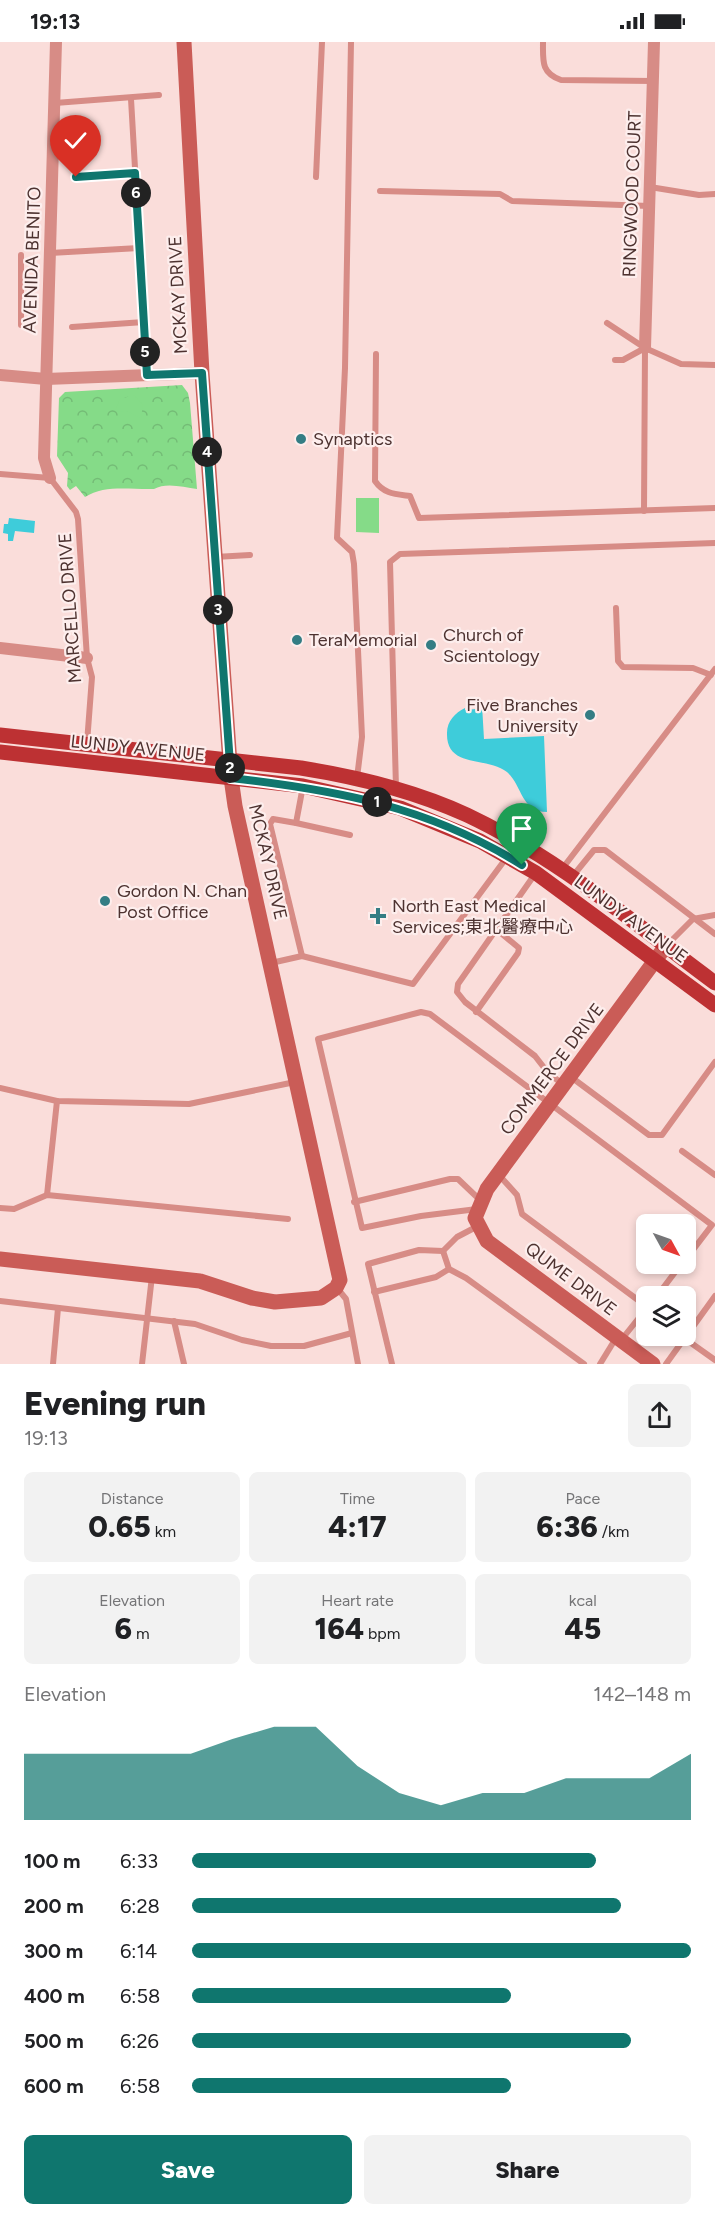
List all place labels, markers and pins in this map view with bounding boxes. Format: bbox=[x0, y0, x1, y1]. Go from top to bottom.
pin bbox=[50, 115, 101, 177]
pin: 6 bbox=[121, 178, 151, 208]
pin: 5 bbox=[130, 337, 160, 367]
place label: Synaptics bbox=[313, 428, 393, 450]
marker: Synaptics bbox=[294, 432, 308, 446]
pin: 4 bbox=[192, 437, 222, 467]
pin: 3 bbox=[203, 595, 233, 625]
place label: Church of Scientology bbox=[443, 624, 540, 667]
place label: TeraMemorial bbox=[309, 629, 417, 651]
marker: TeraMemorial bbox=[290, 633, 304, 647]
marker: Church of Scientology bbox=[424, 638, 438, 652]
place label: Five Branches University bbox=[466, 694, 579, 737]
marker: Five Branches University bbox=[583, 708, 597, 722]
pin: 2 bbox=[215, 753, 245, 783]
pin: 1 bbox=[362, 787, 392, 817]
pin bbox=[496, 803, 547, 865]
place label: Gordon N. Chan Post Office bbox=[117, 880, 247, 923]
marker: Gordon N. Chan Post Office bbox=[98, 894, 112, 908]
place label: North East Medical Services;東北醫療中心 bbox=[392, 895, 573, 938]
marker: North East Medical Services;東北醫療中心 bbox=[369, 907, 387, 925]

